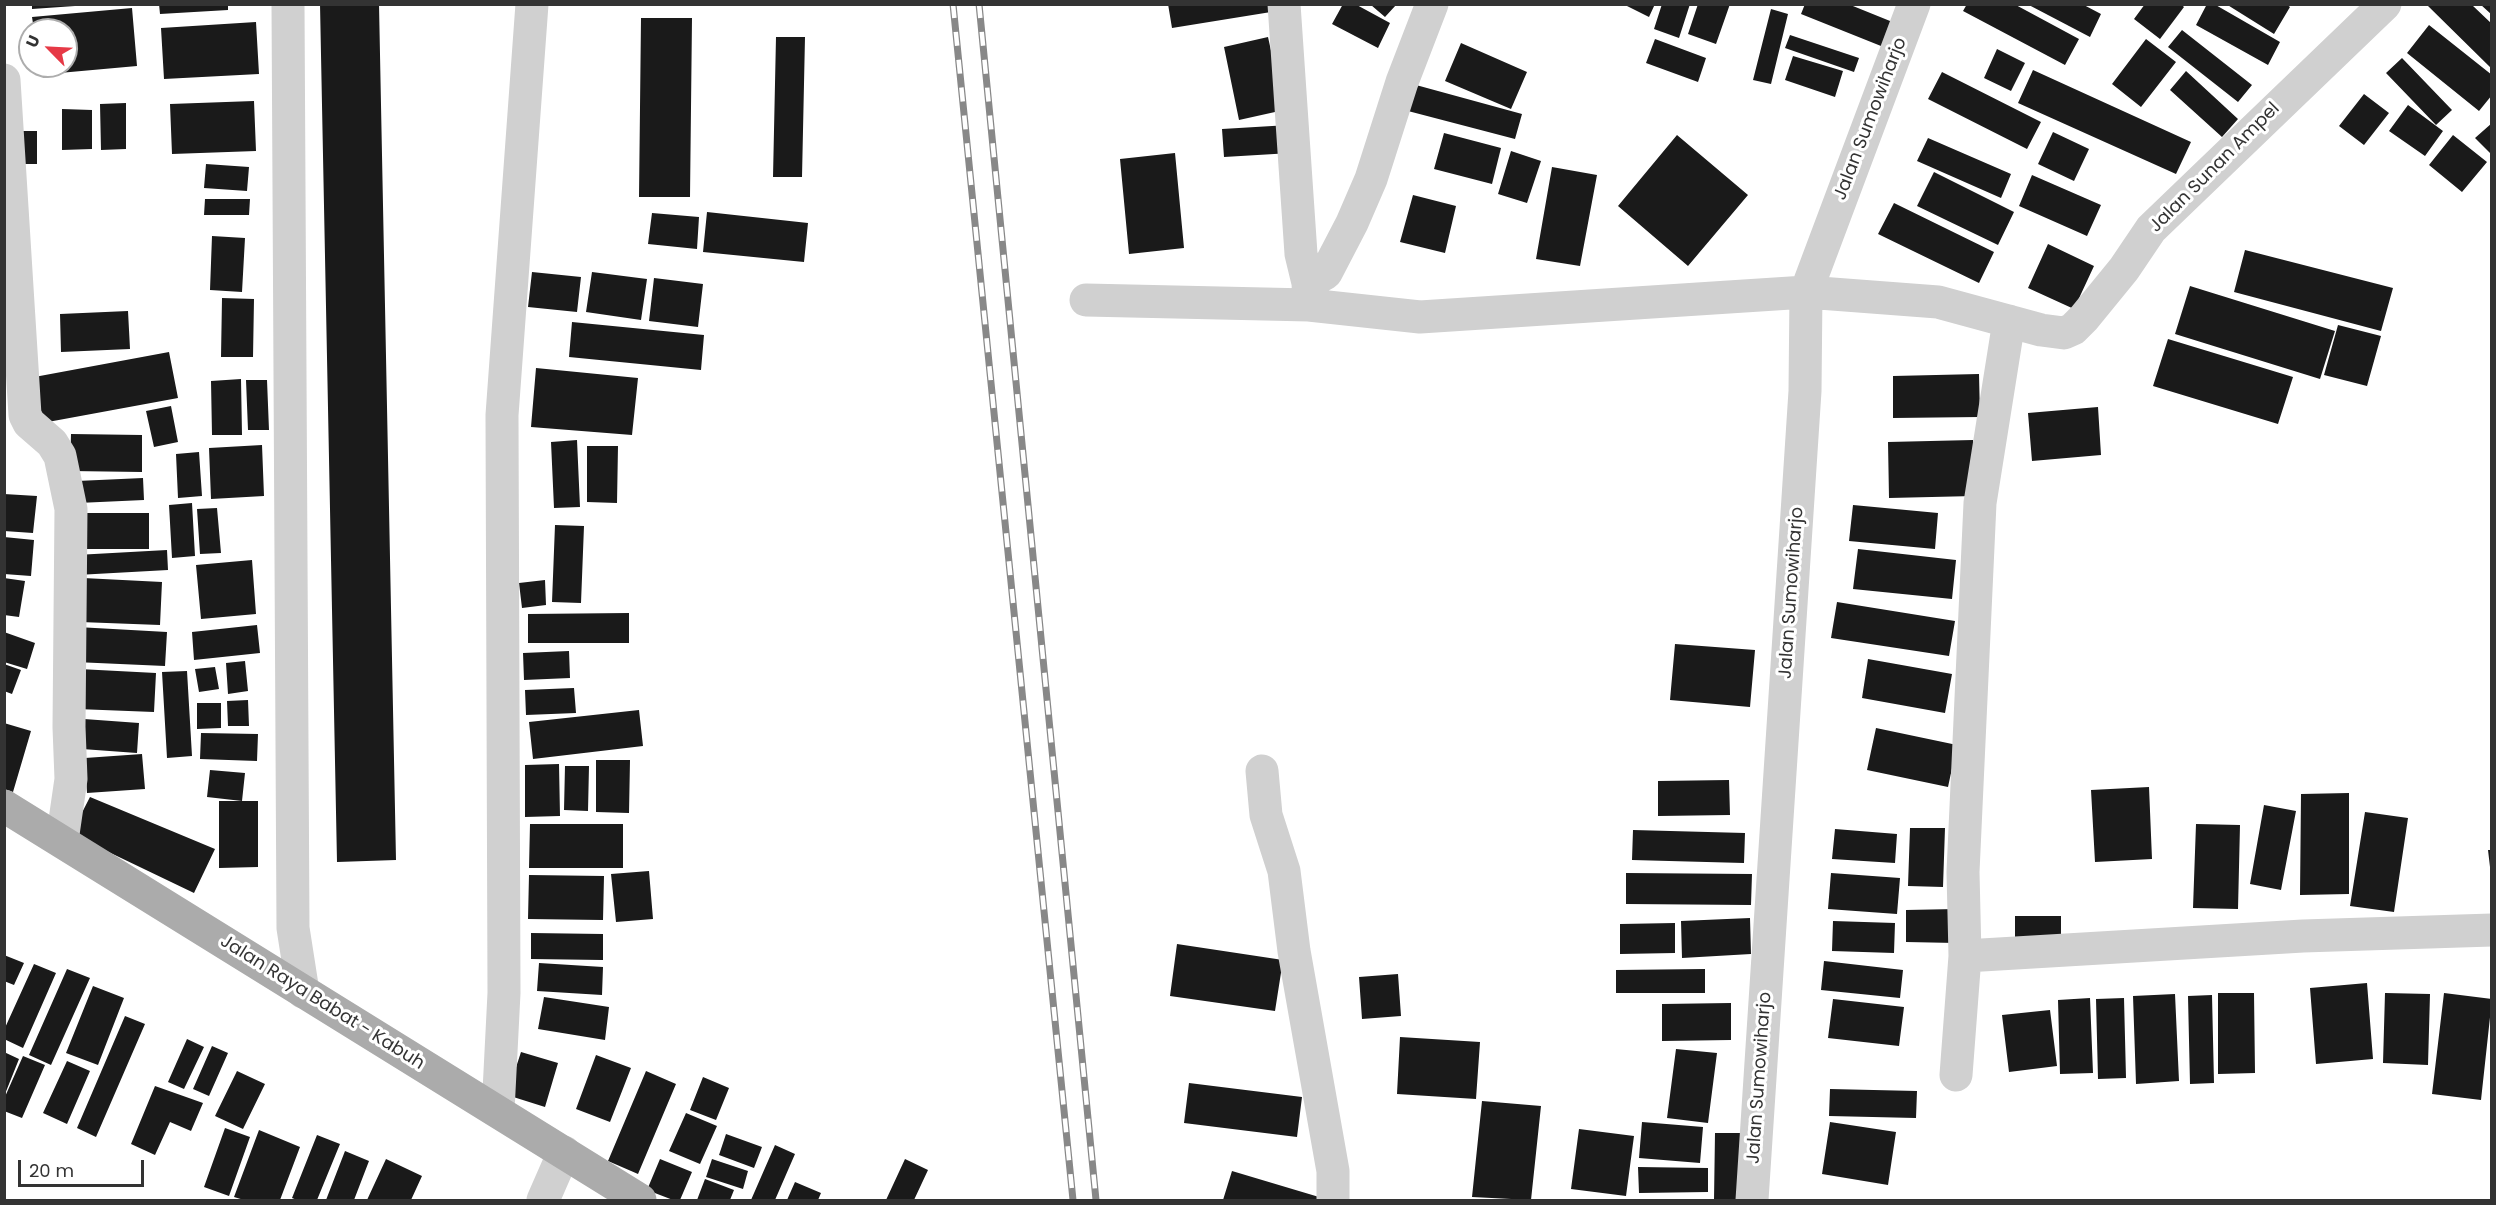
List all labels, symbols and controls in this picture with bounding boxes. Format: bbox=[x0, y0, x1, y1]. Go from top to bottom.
north arrow bbox=[18, 18, 78, 78]
text: U bbox=[20, 31, 46, 51]
street label: Jalan Sumowiharjo bbox=[1830, 35, 1912, 203]
street label: Jalan Sunan Ampel bbox=[2145, 98, 2285, 238]
street label: Jalan Sumowiharjo bbox=[1775, 506, 1809, 680]
street label: Jalan Raya Babat - Kabuh bbox=[216, 931, 428, 1075]
street label: Jalan Sumowiharjo bbox=[1743, 991, 1777, 1165]
scale bar bbox=[21, 1148, 147, 1186]
text: 20 m bbox=[29, 1158, 74, 1183]

